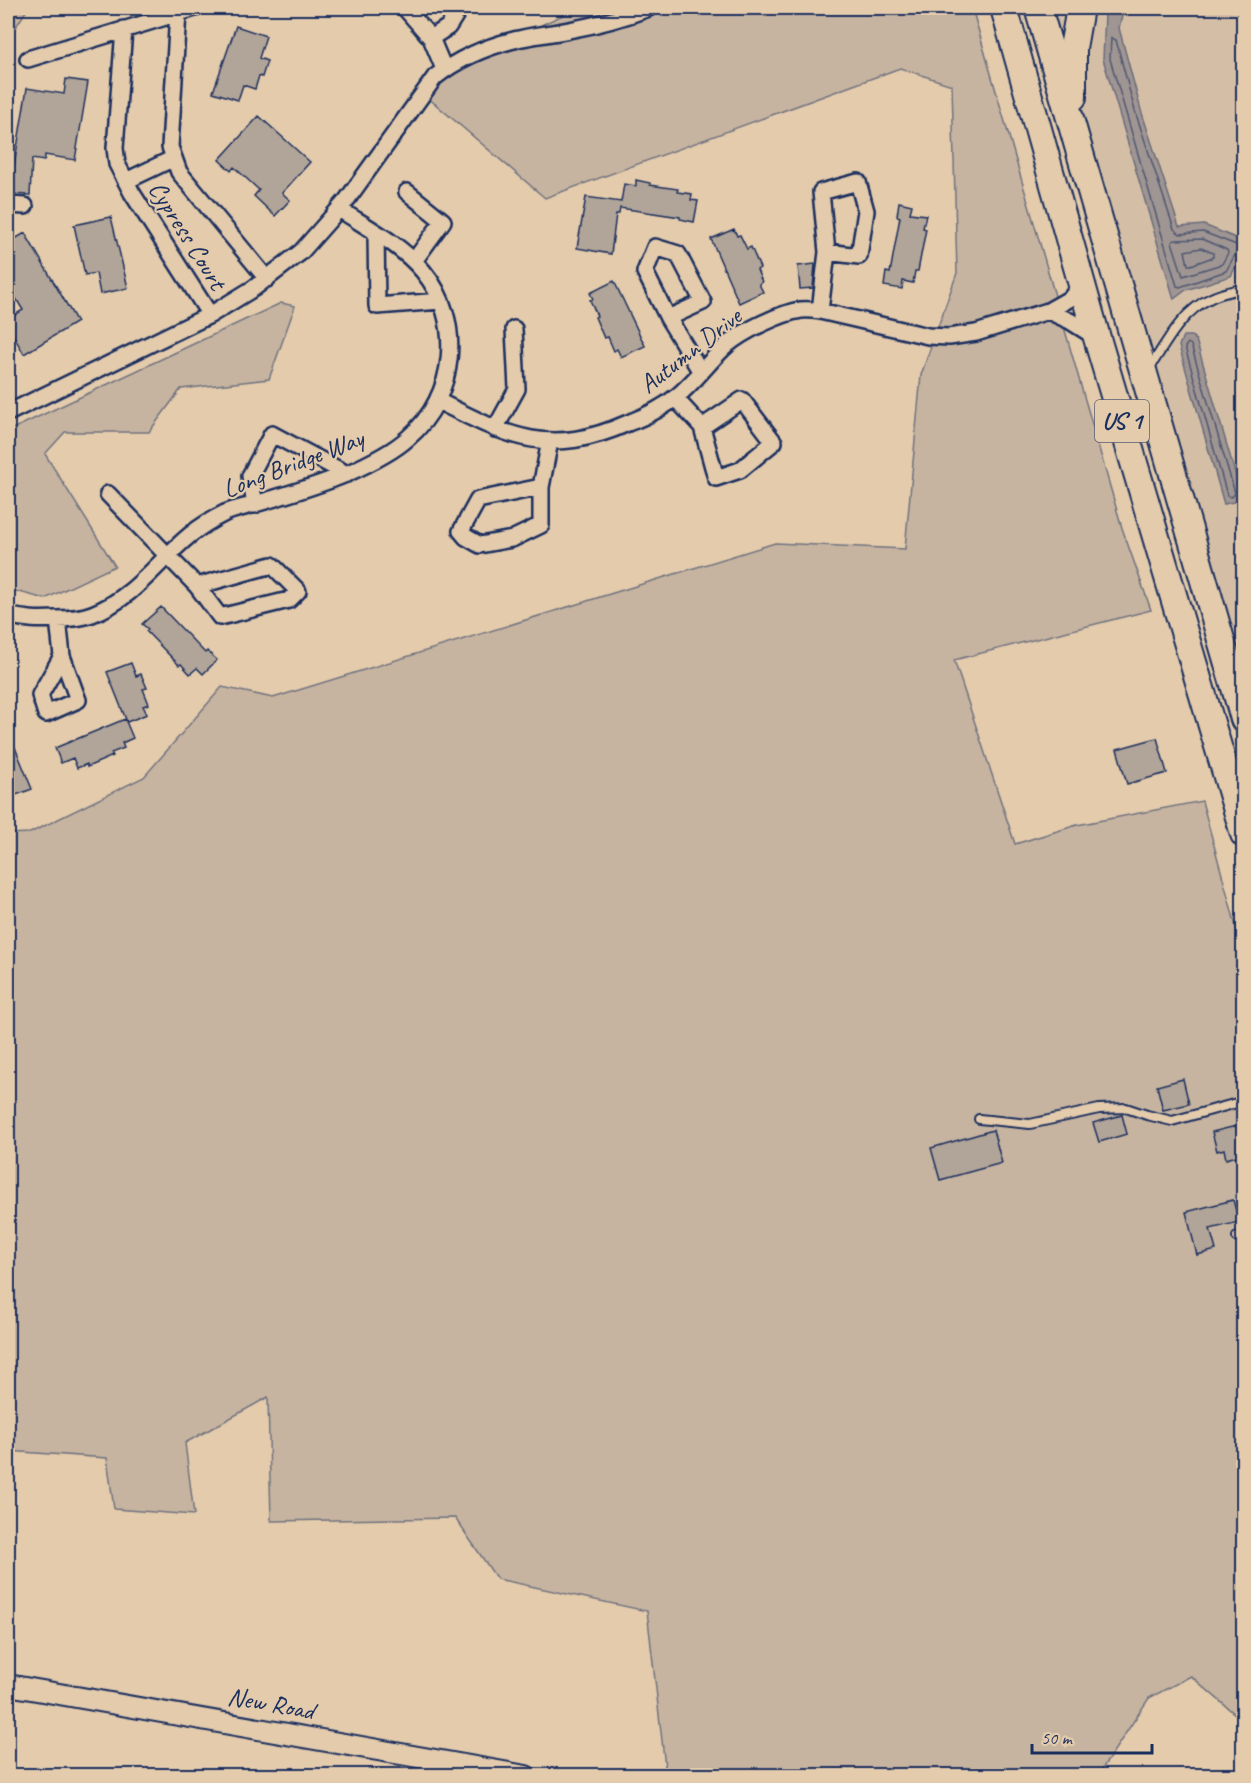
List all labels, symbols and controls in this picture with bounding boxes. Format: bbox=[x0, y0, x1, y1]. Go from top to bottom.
street label: Cypress Court bbox=[141, 175, 235, 298]
street label: Autumn Drive bbox=[632, 299, 750, 401]
road number: US 1 bbox=[1095, 400, 1149, 442]
street label: Long Bridge Way bbox=[218, 421, 370, 505]
street label: New Road bbox=[225, 1680, 320, 1728]
scale bar bbox=[1032, 1717, 1152, 1755]
text: 50 m bbox=[1041, 1727, 1074, 1749]

